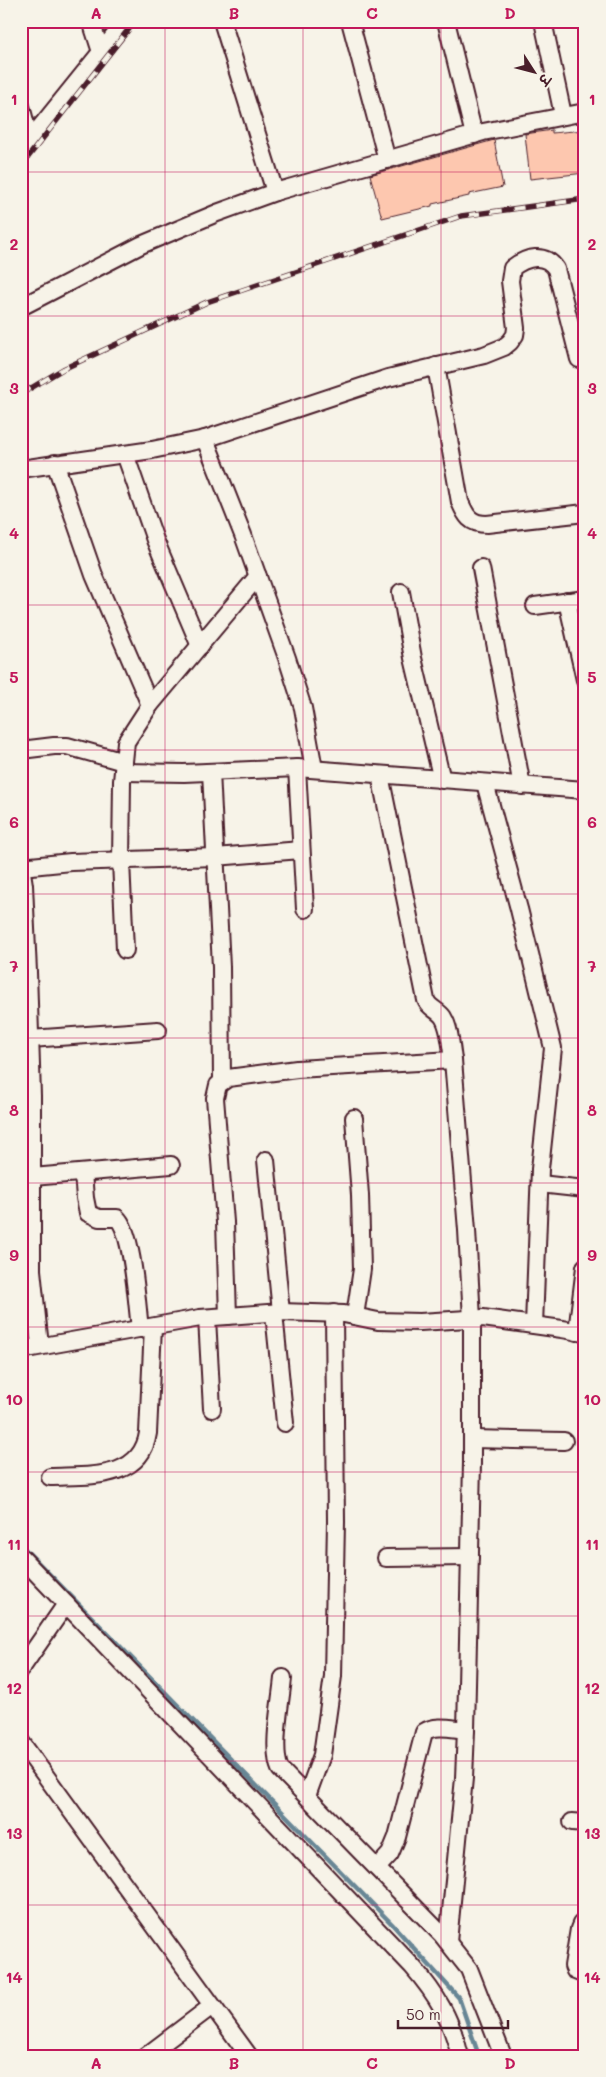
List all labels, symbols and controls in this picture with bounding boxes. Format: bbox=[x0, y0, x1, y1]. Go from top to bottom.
text: A bbox=[90, 2, 102, 23]
text: B bbox=[229, 2, 239, 23]
text: C bbox=[366, 2, 378, 23]
text: D bbox=[504, 2, 516, 23]
north arrow bbox=[508, 48, 558, 98]
text: उ bbox=[534, 69, 557, 91]
text: 1 bbox=[10, 88, 18, 109]
text: 1 bbox=[588, 88, 596, 109]
text: 2 bbox=[10, 233, 19, 254]
text: 2 bbox=[588, 233, 597, 254]
text: 3 bbox=[9, 377, 19, 398]
text: 3 bbox=[587, 377, 597, 398]
text: 4 bbox=[9, 522, 19, 543]
text: 4 bbox=[587, 522, 597, 543]
text: 5 bbox=[9, 666, 19, 687]
text: 5 bbox=[587, 666, 597, 687]
text: 6 bbox=[9, 811, 19, 832]
text: 6 bbox=[587, 811, 597, 832]
text: 7 bbox=[10, 955, 19, 976]
text: 7 bbox=[588, 955, 597, 976]
text: 8 bbox=[9, 1099, 19, 1120]
text: 8 bbox=[587, 1099, 597, 1120]
text: 9 bbox=[9, 1244, 19, 1265]
text: 9 bbox=[587, 1244, 597, 1265]
text: 10 bbox=[5, 1388, 23, 1409]
text: 10 bbox=[583, 1388, 601, 1409]
text: 11 bbox=[7, 1533, 21, 1554]
text: 11 bbox=[585, 1533, 599, 1554]
text: 12 bbox=[6, 1677, 22, 1698]
text: 12 bbox=[584, 1677, 600, 1698]
text: 13 bbox=[6, 1822, 23, 1843]
text: 13 bbox=[584, 1822, 601, 1843]
text: 14 bbox=[5, 1966, 23, 1987]
text: 14 bbox=[583, 1966, 601, 1987]
scale bar bbox=[398, 1997, 508, 2029]
text: 50 m bbox=[406, 2004, 441, 2024]
text: A bbox=[90, 2052, 102, 2073]
text: B bbox=[229, 2052, 239, 2073]
text: C bbox=[366, 2052, 378, 2073]
text: D bbox=[504, 2052, 516, 2073]

